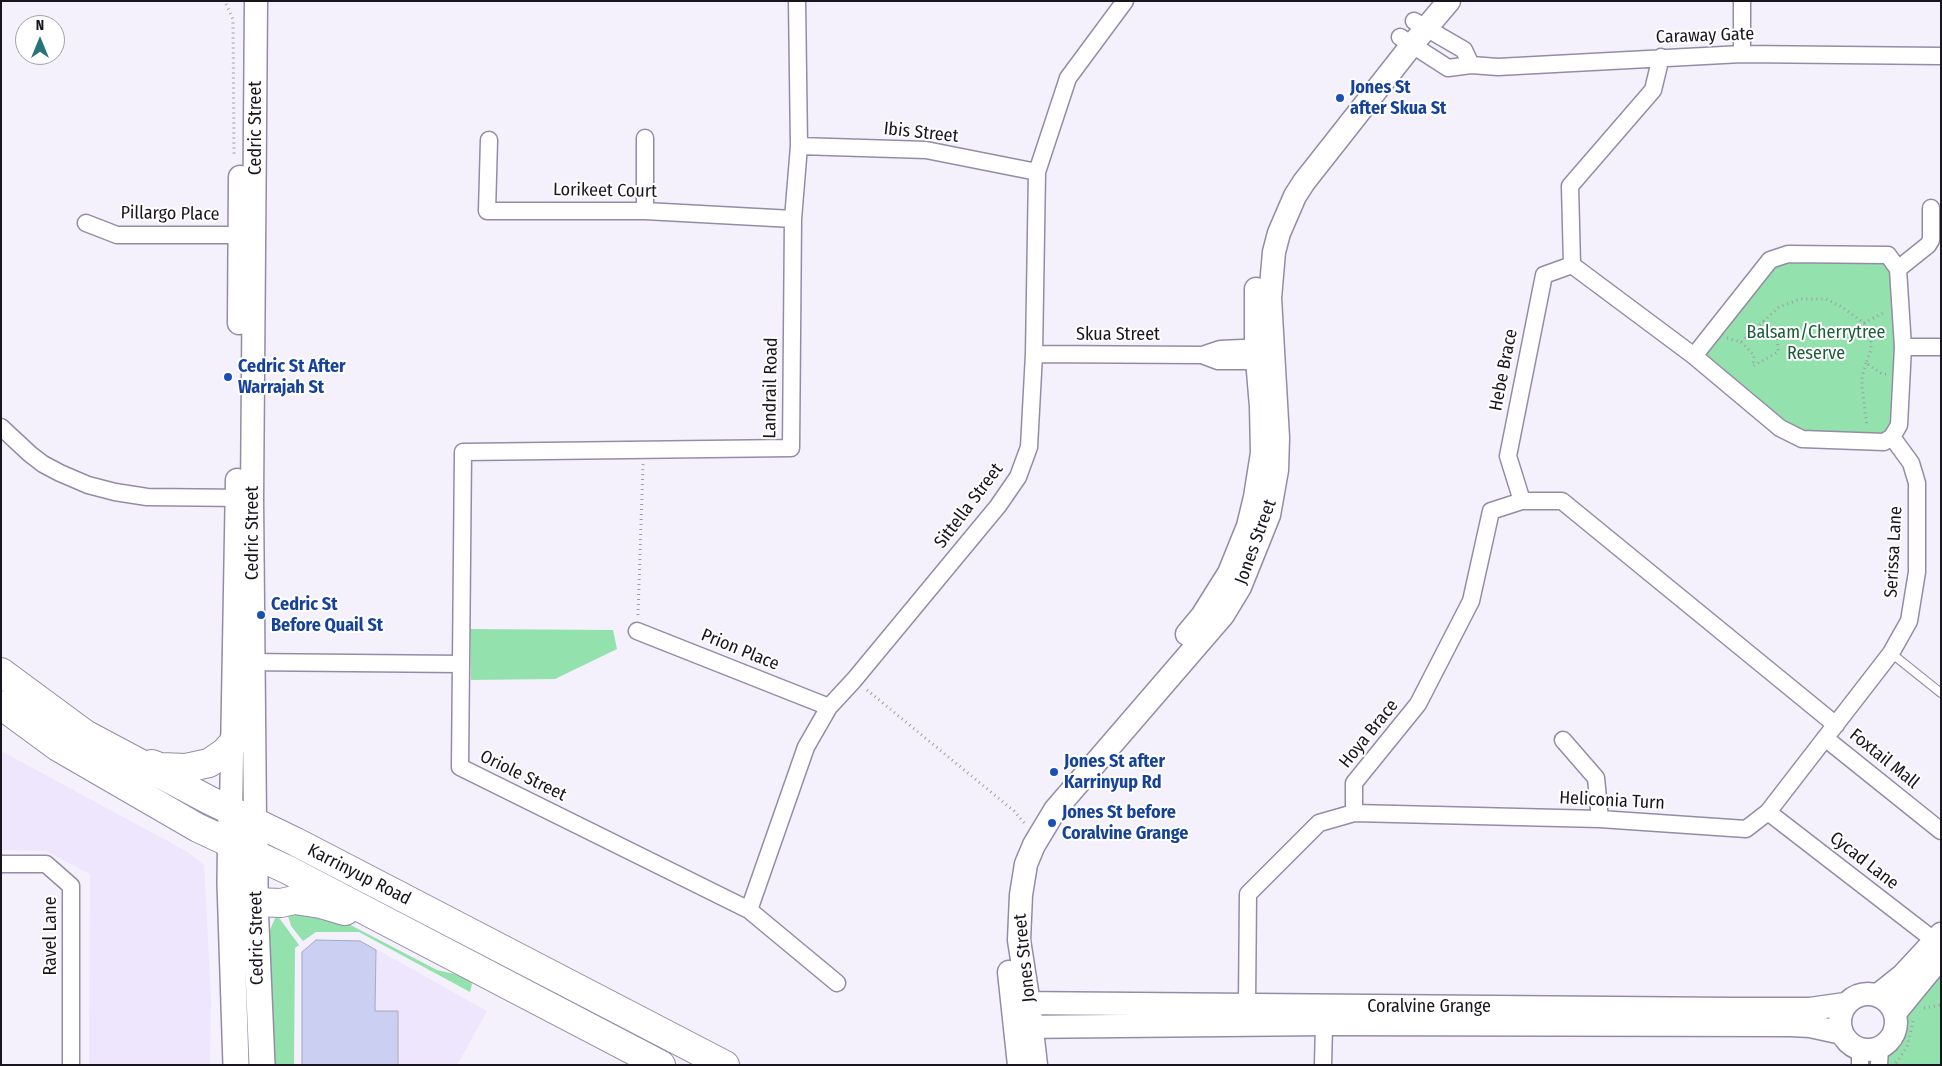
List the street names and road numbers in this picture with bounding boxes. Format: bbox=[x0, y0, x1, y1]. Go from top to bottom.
street label: Caraway Gate bbox=[1656, 23, 1754, 49]
street label: Cedric Street bbox=[245, 81, 267, 175]
street label: Ibis Street bbox=[883, 118, 959, 148]
street label: Lorikeet Court bbox=[553, 179, 657, 203]
street label: Pillargo Place bbox=[120, 202, 220, 226]
street label: Skua Street bbox=[1076, 324, 1160, 346]
street label: Hebe Brace bbox=[1485, 327, 1523, 413]
street label: Landrail Road bbox=[759, 337, 783, 439]
street label: Sittella Street bbox=[930, 459, 1008, 553]
street label: Cedric Street bbox=[242, 486, 264, 580]
street label: Jones Street bbox=[1231, 497, 1281, 587]
street label: Serissa Lane bbox=[1881, 506, 1907, 598]
street label: Prion Place bbox=[698, 625, 782, 675]
street label: Hoya Brace bbox=[1335, 695, 1403, 773]
street label: Foxtail Mall bbox=[1845, 724, 1923, 794]
street label: Oriole Street bbox=[476, 746, 570, 806]
street label: Heliconia Turn bbox=[1559, 787, 1665, 815]
street label: Cycad Lane bbox=[1825, 827, 1903, 895]
street label: Karrinyup Road bbox=[304, 840, 414, 910]
street label: Cedric Street bbox=[245, 891, 269, 985]
street label: Ravel Lane bbox=[40, 896, 62, 976]
street label: Jones Street bbox=[1010, 913, 1040, 1003]
street label: Coralvine Grange bbox=[1367, 996, 1491, 1018]

